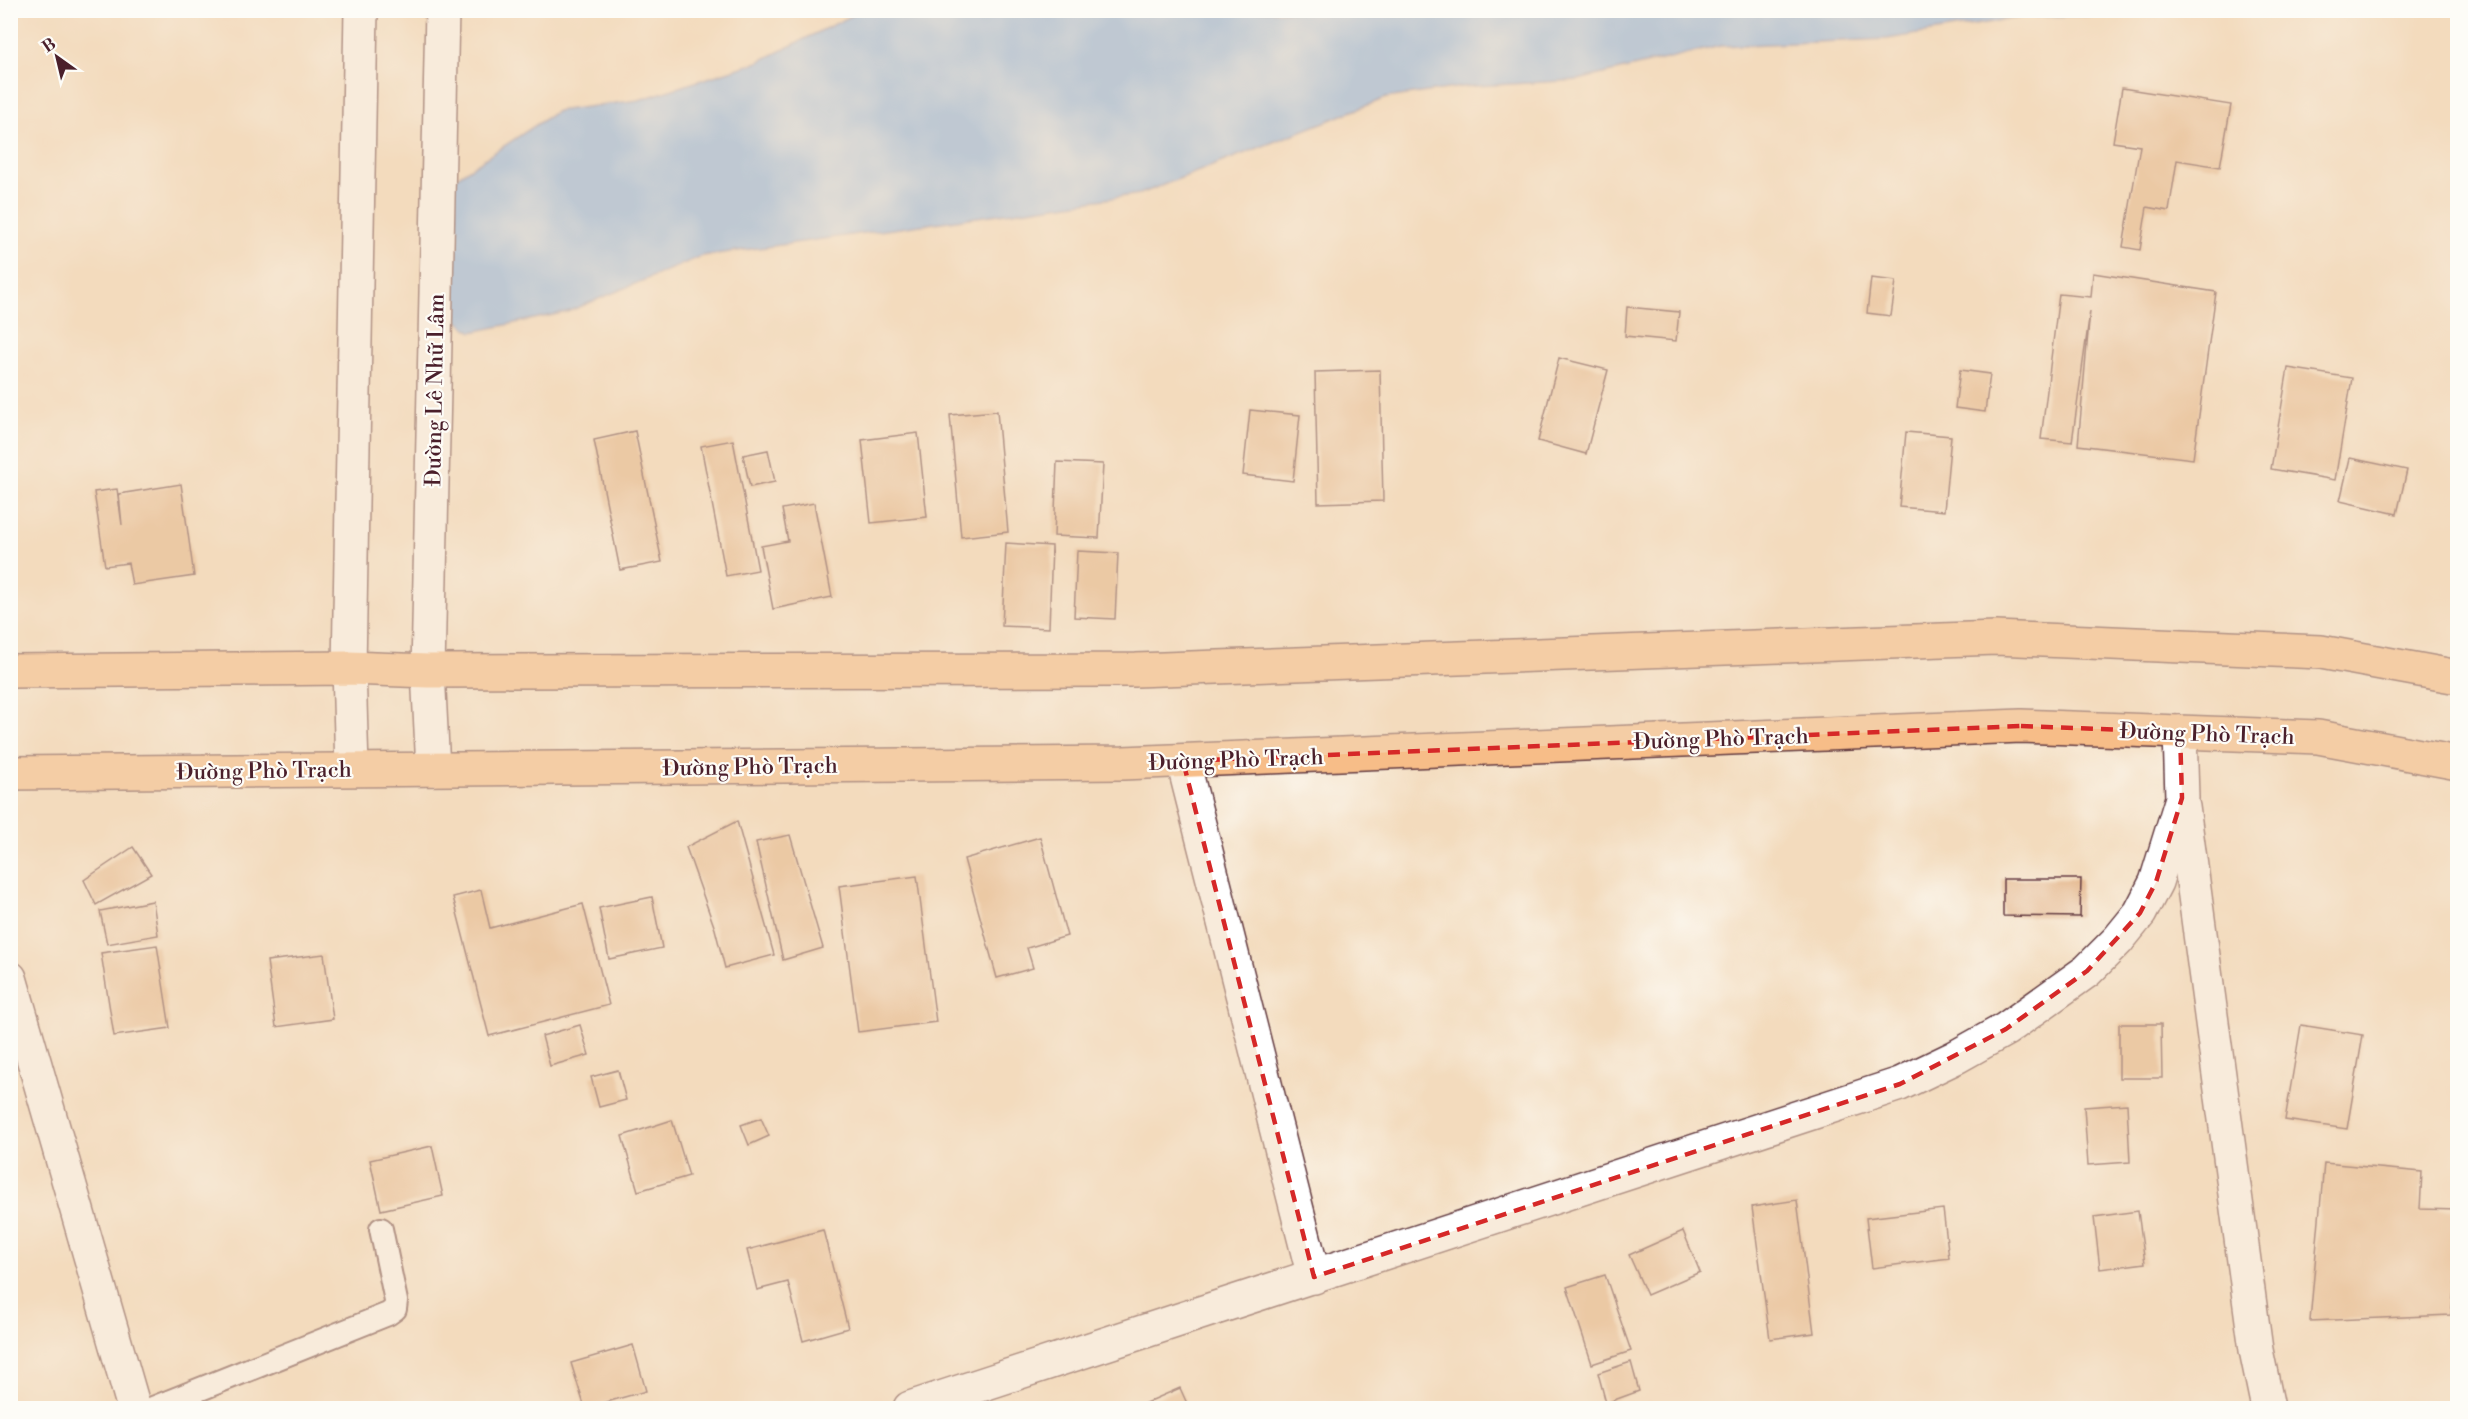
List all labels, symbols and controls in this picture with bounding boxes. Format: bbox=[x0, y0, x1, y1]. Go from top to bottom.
north arrow bbox=[27, 27, 87, 87]
text: B bbox=[39, 34, 60, 57]
street label: Đường Lê Nhữ Lâm bbox=[420, 293, 451, 487]
street label: Đường Phò Trạch bbox=[2119, 718, 2295, 751]
street label: Đường Phò Trạch bbox=[1633, 723, 1809, 756]
street label: Đường Phò Trạch bbox=[1148, 744, 1324, 777]
street label: Đường Phò Trạch bbox=[662, 752, 838, 783]
street label: Đường Phò Trạch bbox=[176, 756, 352, 787]

